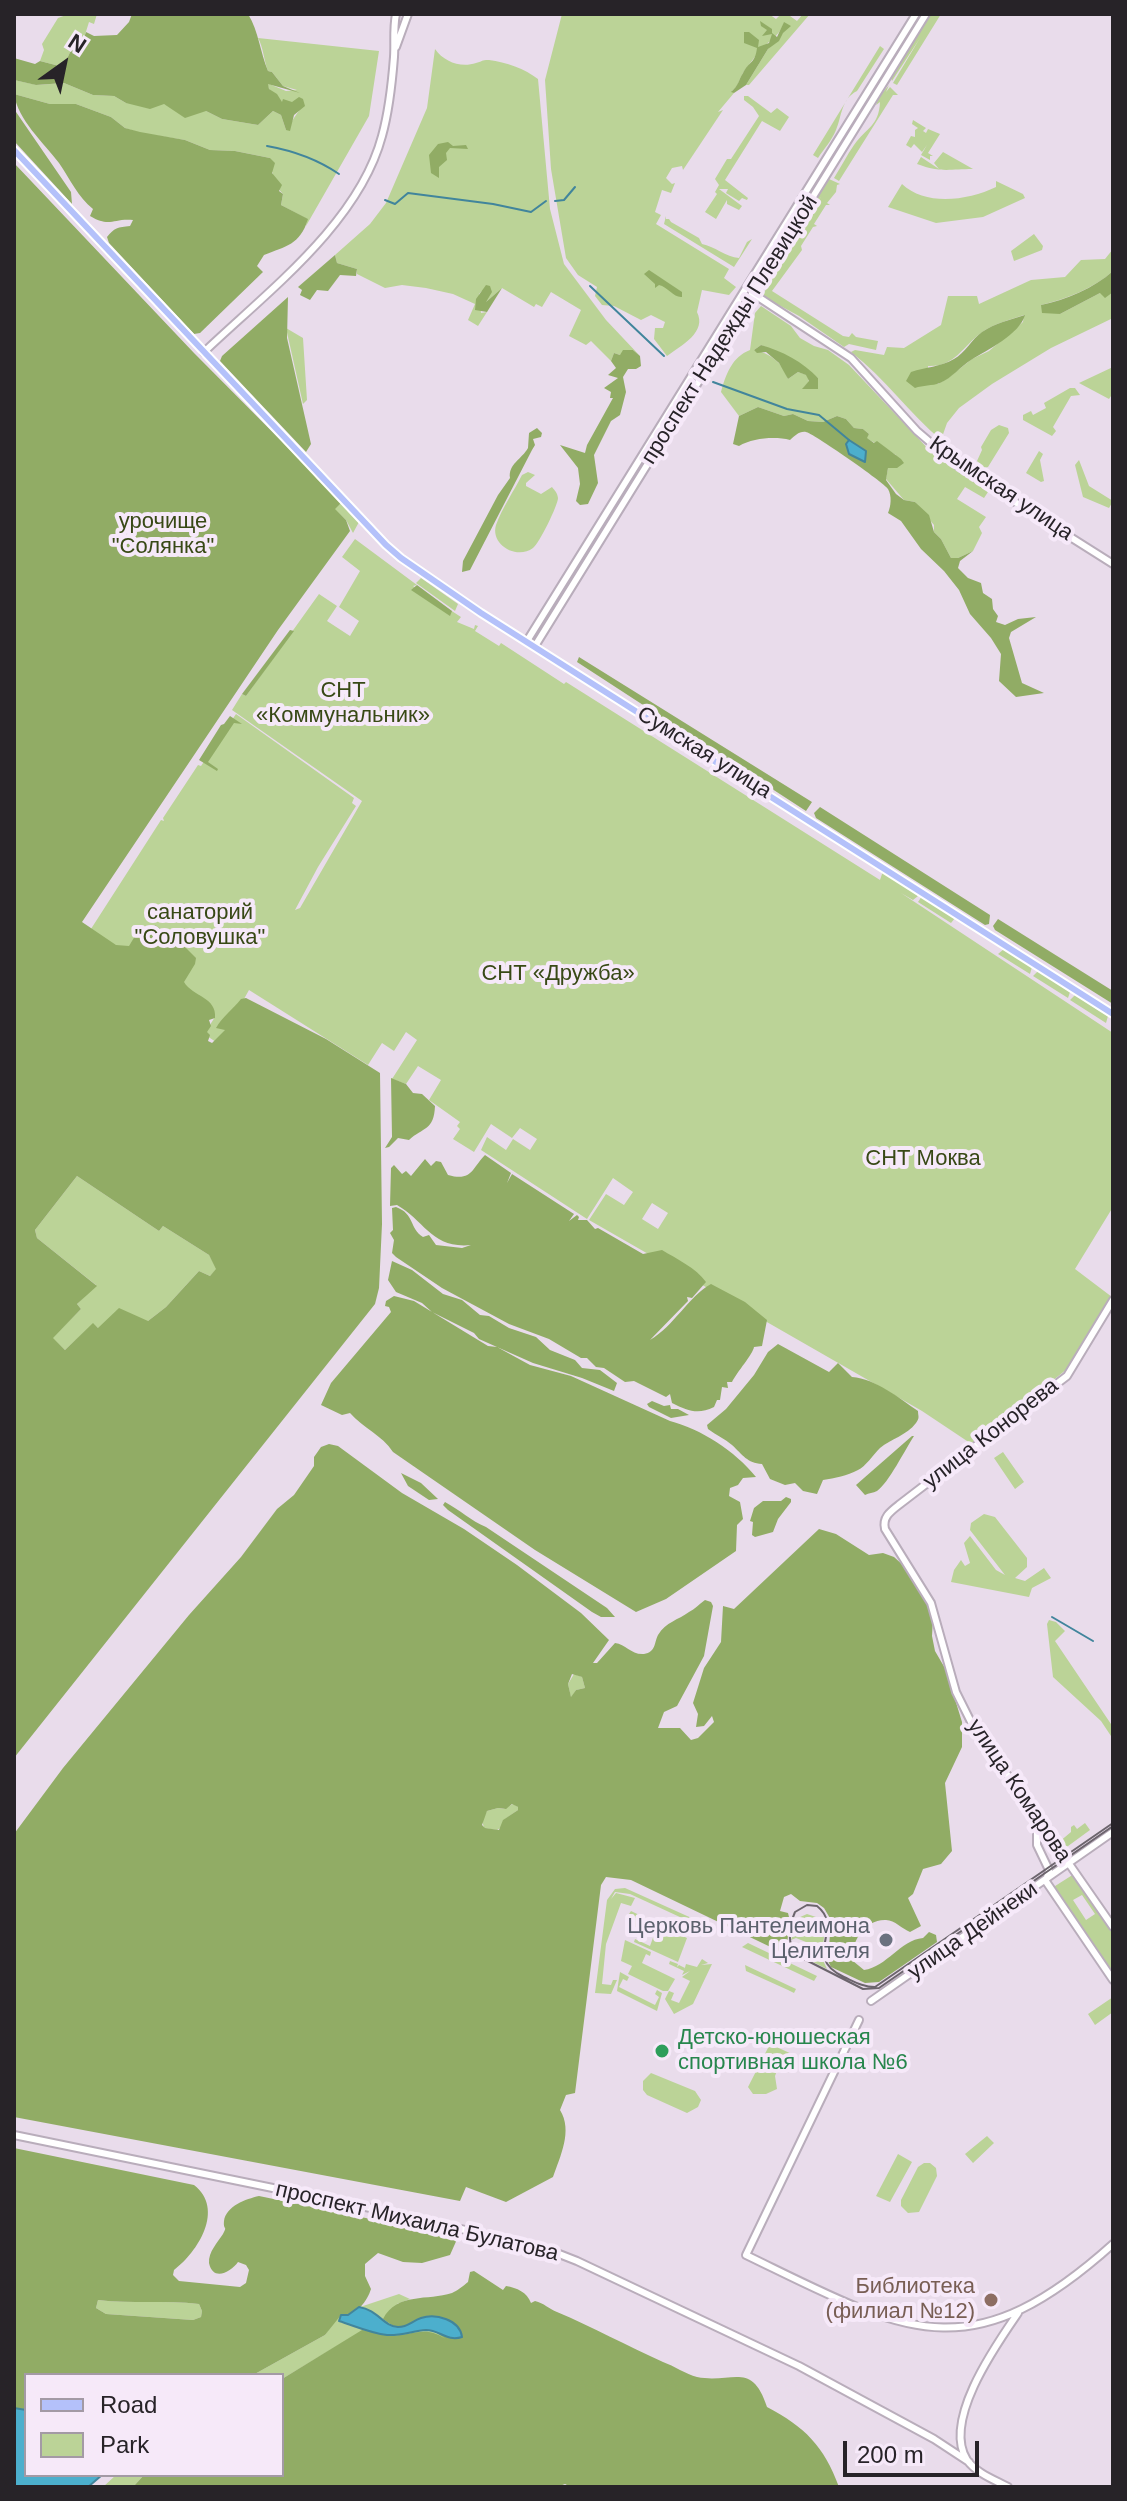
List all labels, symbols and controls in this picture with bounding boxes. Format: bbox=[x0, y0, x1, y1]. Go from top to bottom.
north arrow bbox=[24, 24, 104, 104]
text: N bbox=[64, 29, 91, 58]
street label: проспект Надежды Плевицкой bbox=[636, 191, 824, 469]
street label: Крымская улица bbox=[924, 431, 1078, 547]
park label: урочище "Солянка" bbox=[112, 509, 214, 560]
park label: СНТ «Коммунальник» bbox=[256, 678, 430, 730]
street label: Сумская улица bbox=[632, 701, 776, 805]
park label: cанаторий "Соловушка" bbox=[135, 900, 265, 952]
park label: СНТ «Дружба» bbox=[481, 961, 635, 987]
park label: СНТ Моква bbox=[865, 1146, 981, 1172]
street label: улица Конорева bbox=[918, 1373, 1064, 1495]
street label: улица Комарова bbox=[961, 1714, 1077, 1868]
street label: улица Дейнеки bbox=[903, 1877, 1043, 1985]
place label: Церковь Пантелеимона Целителя bbox=[627, 1914, 870, 1966]
marker: Церковь Пантелеимона Целителя bbox=[877, 1931, 895, 1949]
place label: Детско-юношеская спортивная школа №6 bbox=[678, 2025, 908, 2076]
marker: Детско-юношеская спортивная школа №6 bbox=[653, 2042, 671, 2060]
street label: проспект Михаила Булатова bbox=[273, 2177, 561, 2267]
place label: Библиотека (филиал №12) bbox=[826, 2274, 975, 2326]
marker: Библиотека (филиал №12) bbox=[982, 2291, 1000, 2309]
legend bbox=[24, 2373, 284, 2477]
text: Road bbox=[100, 2391, 157, 2418]
scale bar bbox=[847, 2425, 983, 2475]
text: Park bbox=[100, 2431, 149, 2458]
text: 200 m bbox=[857, 2441, 924, 2468]

